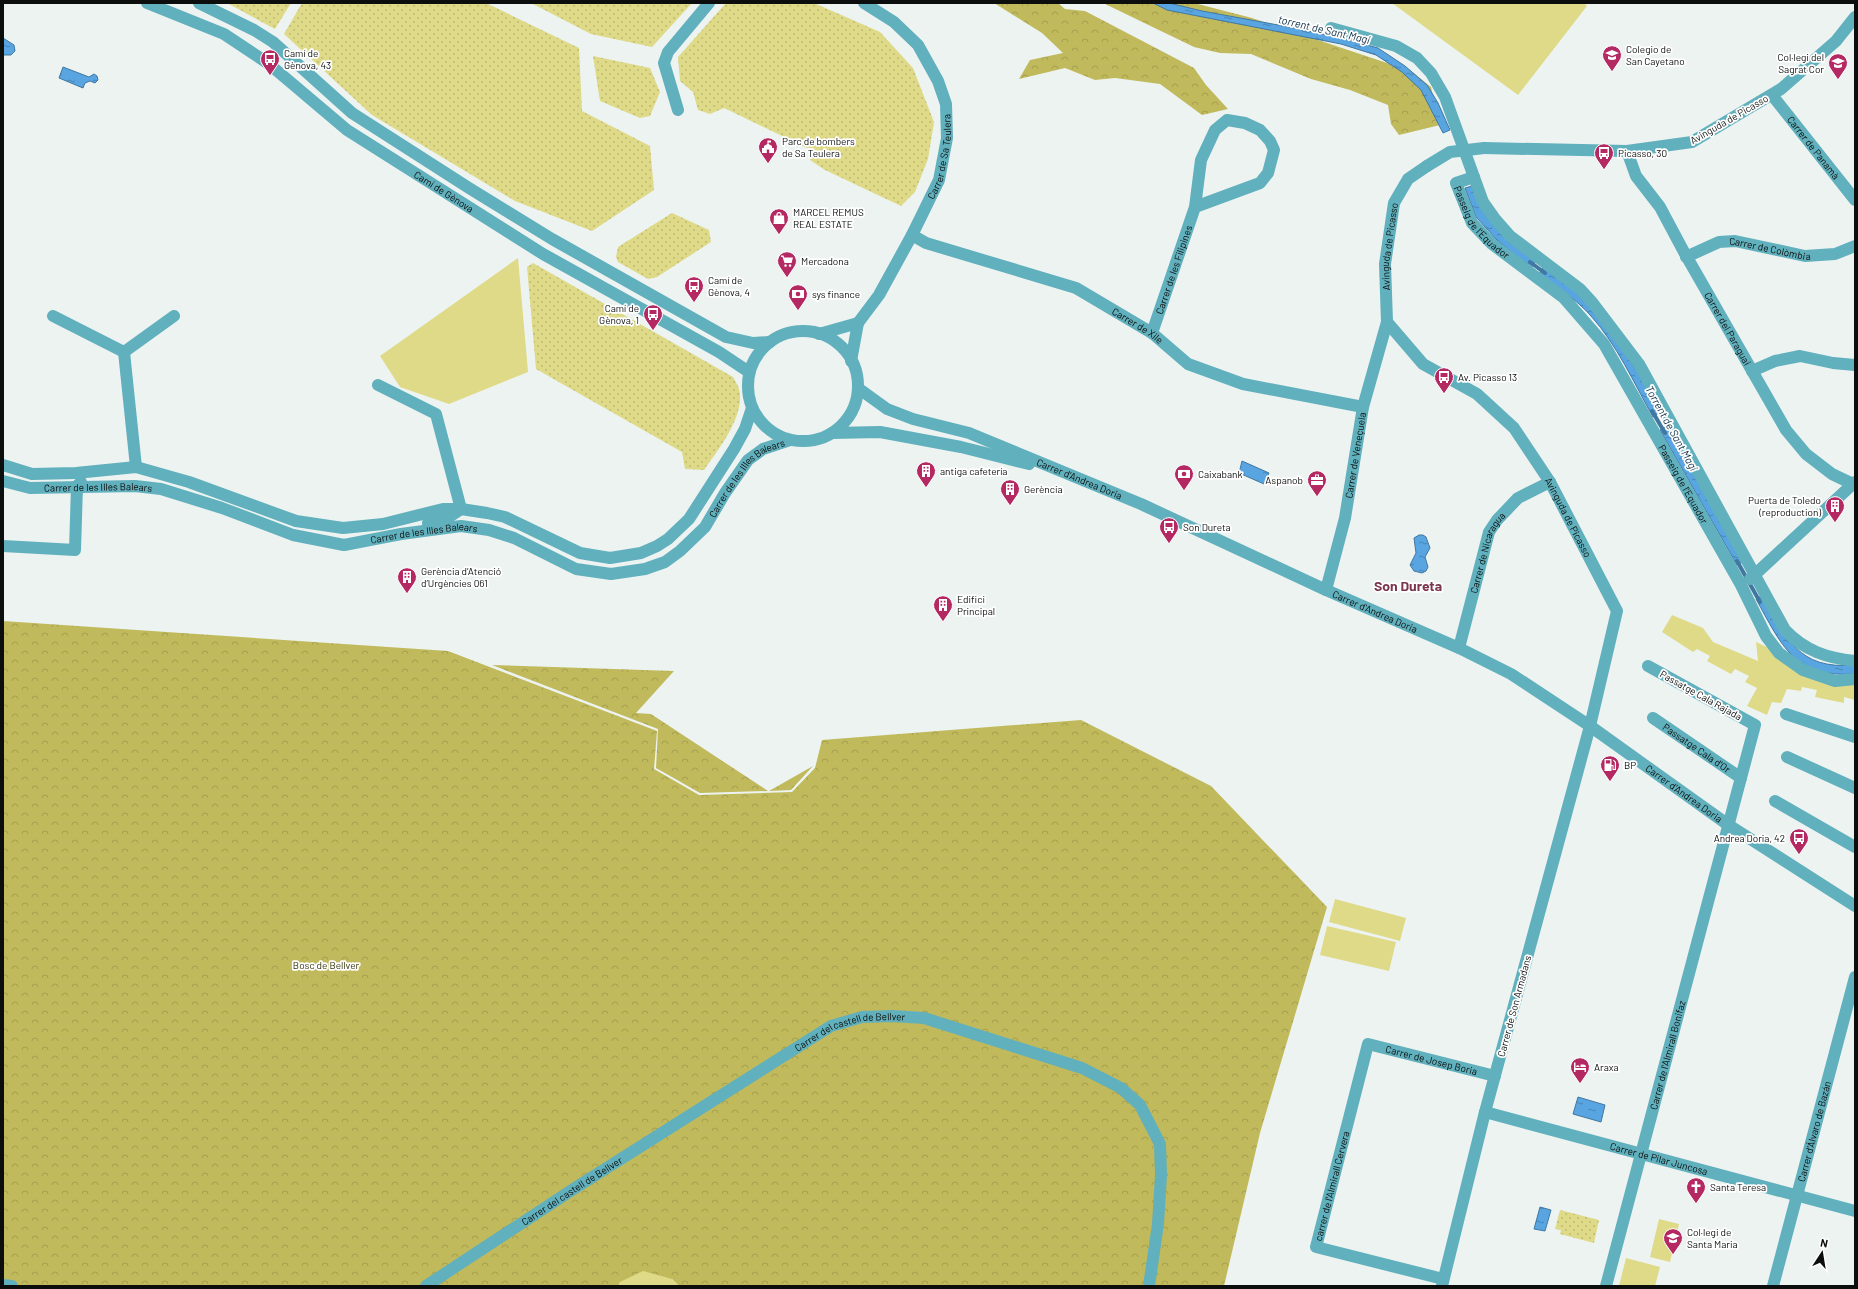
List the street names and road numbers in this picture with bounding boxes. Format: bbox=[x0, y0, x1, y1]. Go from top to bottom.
street label: Avinguda de Picasso bbox=[1688, 92, 1770, 146]
street label: Carrer de Sa Teulera bbox=[925, 114, 953, 201]
street label: Carrer de Panamà bbox=[1785, 114, 1842, 182]
street label: Camí de Gènova bbox=[412, 168, 476, 215]
street label: Passeig de l'Equador bbox=[1452, 184, 1512, 261]
street label: Avinguda de Picasso bbox=[1379, 202, 1400, 291]
street label: Carrer de les Filipines bbox=[1153, 223, 1194, 316]
street label: Carrer de Colòmbia bbox=[1729, 235, 1811, 262]
street label: Carrer del Paraguai bbox=[1702, 290, 1754, 367]
street label: Carrer de Xile bbox=[1110, 305, 1166, 346]
street label: Carrer de Veneçuela bbox=[1342, 411, 1368, 499]
street label: Carrer de les Illes Balears bbox=[706, 436, 786, 519]
street label: Passeig de l'Equador bbox=[1656, 442, 1711, 526]
street label: Carrer d'Andrea Doria bbox=[1035, 456, 1124, 502]
street label: Avinguda de Picasso bbox=[1543, 475, 1594, 559]
street label: Carrer de les Illes Balears bbox=[44, 480, 153, 494]
street label: Carrer de Nicaragua bbox=[1467, 509, 1508, 595]
street label: Carrer de les Illes Balears bbox=[369, 520, 479, 546]
street label: Carrer d'Andrea Doria bbox=[1331, 588, 1419, 635]
street label: Passatge Cala Rajada bbox=[1658, 668, 1744, 722]
street label: Passatge Cala d'Or bbox=[1661, 721, 1733, 775]
street label: Carrer d'Andrea Doria bbox=[1643, 762, 1725, 825]
street label: Carrer de Son Armadans bbox=[1495, 954, 1533, 1058]
street label: Carrer de l'Almirall Bonifaz bbox=[1647, 999, 1688, 1111]
street label: Carrer del castell de Bellver bbox=[792, 1010, 906, 1054]
street label: Carrer de Josep Boria bbox=[1384, 1043, 1479, 1077]
street label: Carrer d'Álvaro de Bazán bbox=[1795, 1080, 1833, 1183]
street label: carrer de l'Almirall Cervera bbox=[1312, 1130, 1351, 1242]
street label: Carrer de Pilar Juncosa bbox=[1609, 1140, 1709, 1177]
street label: Carrer del castell de Bellver bbox=[519, 1154, 625, 1228]

